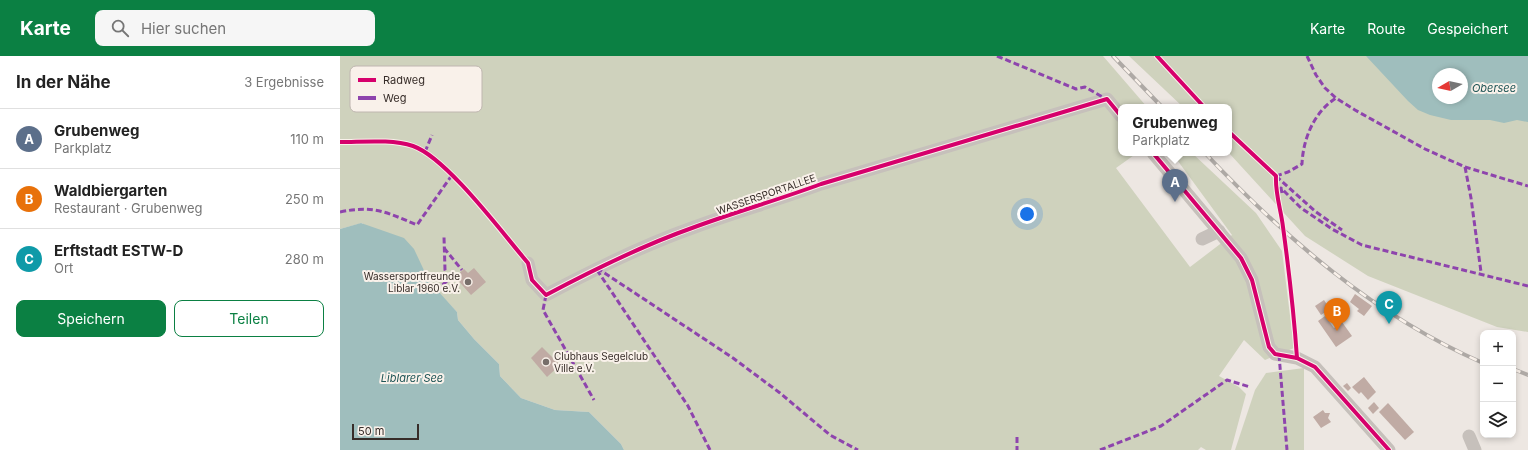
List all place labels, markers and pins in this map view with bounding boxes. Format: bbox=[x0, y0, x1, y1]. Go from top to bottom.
pin: A bbox=[1162, 169, 1188, 202]
place label: Wassersportfreunde Liblar 1960 e.V. bbox=[364, 270, 460, 294]
marker: Wassersportfreunde Liblar 1960 e.V. bbox=[463, 277, 473, 287]
pin: C bbox=[1376, 291, 1402, 324]
pin: B bbox=[1324, 298, 1350, 331]
place label: Clubhaus Segelclub Ville e.V. bbox=[554, 350, 648, 374]
marker: Clubhaus Segelclub Ville e.V. bbox=[541, 357, 551, 367]

